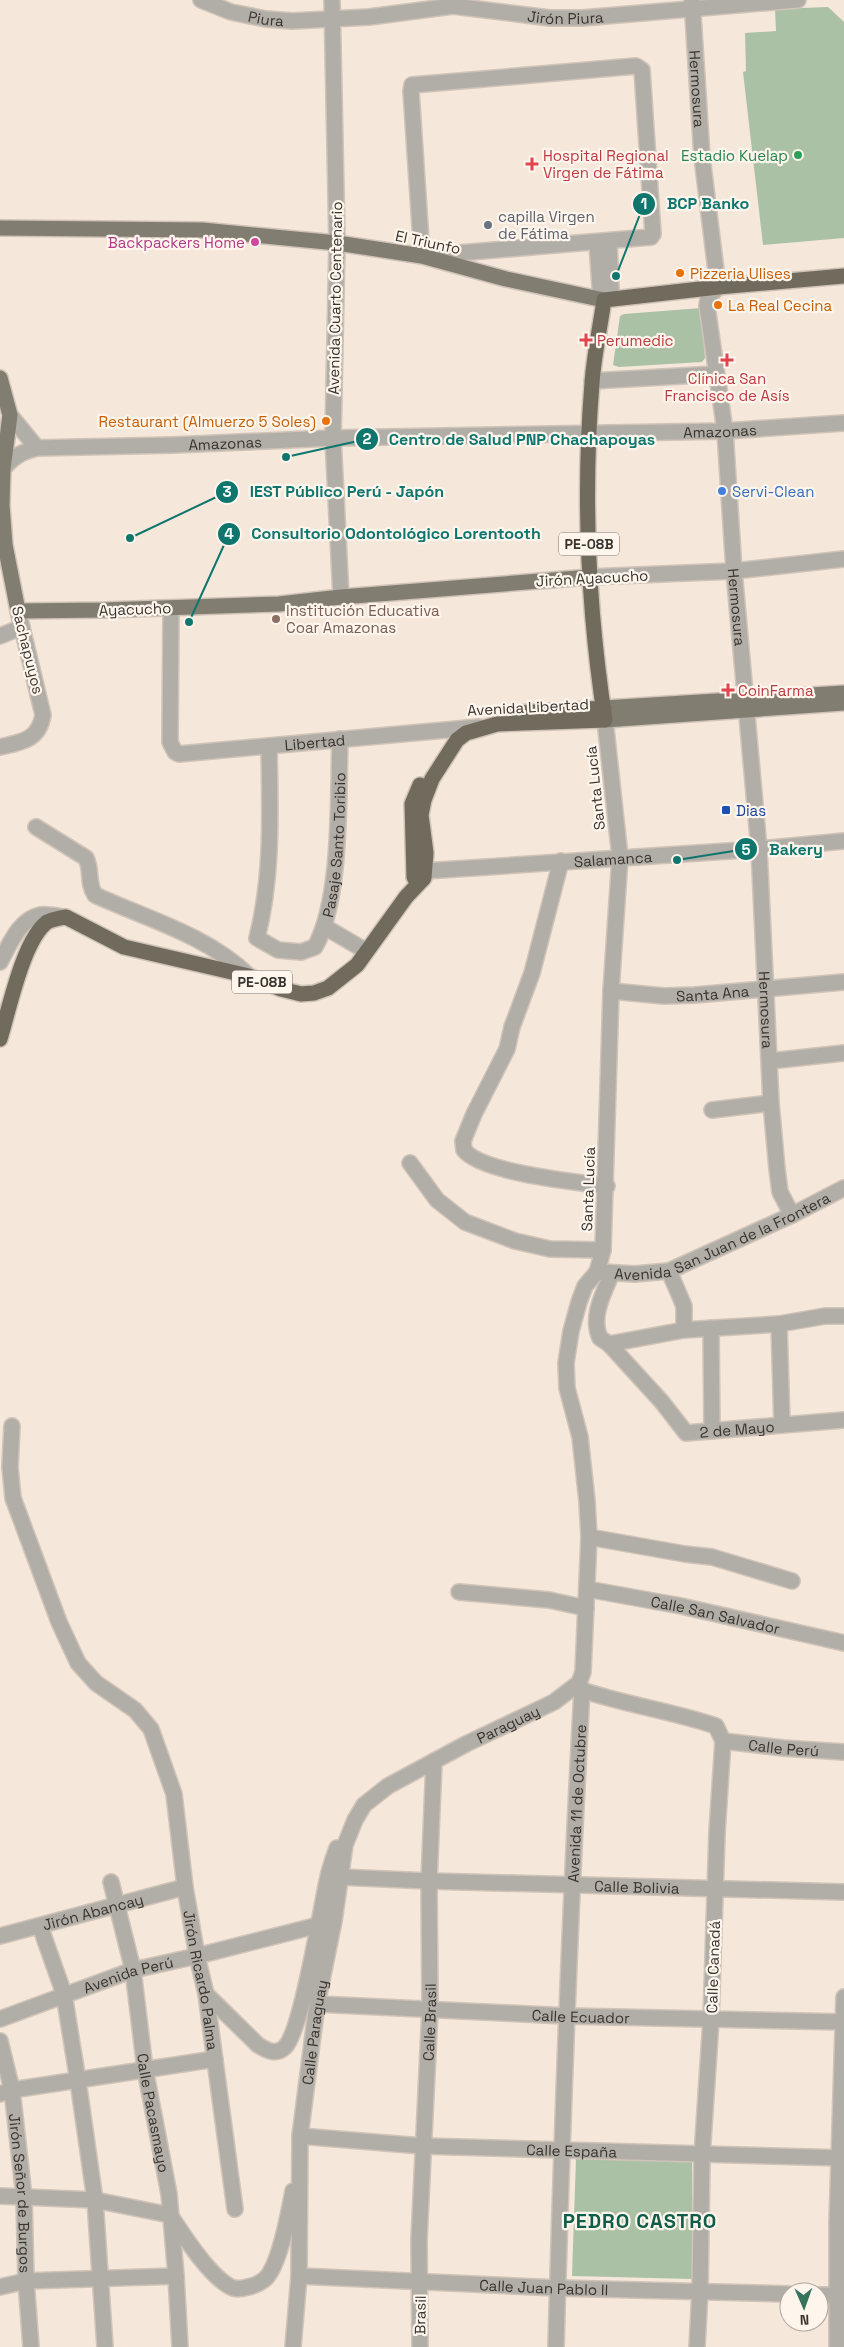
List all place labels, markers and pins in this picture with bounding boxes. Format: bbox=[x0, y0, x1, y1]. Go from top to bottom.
place label: Hospital Regional Virgen de Fátima bbox=[543, 146, 669, 182]
place label: Estadio Kuelap bbox=[681, 146, 788, 165]
marker: Estadio Kuelap bbox=[792, 149, 804, 161]
marker: Hospital Regional Virgen de Fátima bbox=[525, 157, 539, 171]
callout: BCP Banko bbox=[632, 188, 759, 219]
place label: capilla Virgen de Fátima bbox=[498, 207, 595, 243]
marker: capilla Virgen de Fátima bbox=[482, 219, 494, 231]
place label: Backpackers Home bbox=[108, 233, 245, 252]
marker: Backpackers Home bbox=[249, 236, 261, 248]
place label: Pizzeria Ulises bbox=[690, 264, 791, 283]
marker: Pizzeria Ulises bbox=[674, 267, 686, 279]
place label: La Real Cecina bbox=[728, 296, 833, 315]
marker: La Real Cecina bbox=[712, 299, 724, 311]
place label: Perumedic bbox=[597, 331, 674, 350]
marker: Perumedic bbox=[579, 333, 593, 347]
marker: Clínica San Francisco de Asís bbox=[720, 353, 734, 367]
place label: Clínica San Francisco de Asís bbox=[664, 369, 790, 405]
place label: Restaurant (Almuerzo 5 Soles) bbox=[99, 412, 316, 432]
marker: Restaurant (Almuerzo 5 Soles) bbox=[320, 415, 332, 427]
callout: Centro de Salud PNP Chachapoyas bbox=[354, 424, 666, 455]
callout: IEST Público Perú - Japón bbox=[214, 476, 455, 507]
place label: Servi-Clean bbox=[732, 482, 814, 501]
marker: Servi-Clean bbox=[716, 485, 728, 497]
callout: Consultorio Odontológico Lorentooth bbox=[216, 518, 551, 549]
place label: Institución Educativa Coar Amazonas bbox=[286, 601, 440, 637]
marker: Institución Educativa Coar Amazonas bbox=[270, 613, 282, 625]
place label: CoinFarma bbox=[738, 681, 814, 700]
marker: CoinFarma bbox=[722, 684, 734, 696]
place label: Dias bbox=[736, 801, 766, 820]
marker: Dias bbox=[720, 804, 732, 816]
callout: Bakery bbox=[734, 834, 833, 865]

